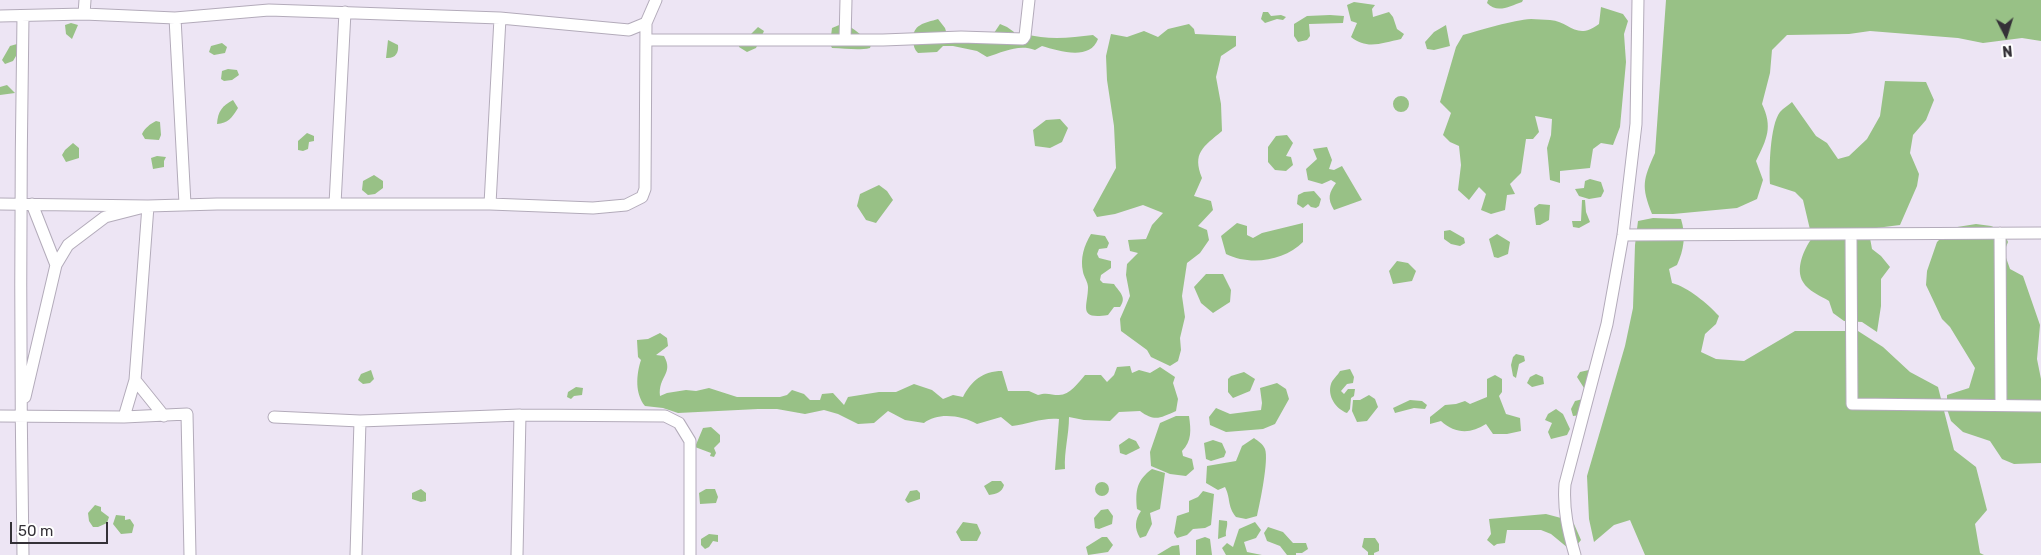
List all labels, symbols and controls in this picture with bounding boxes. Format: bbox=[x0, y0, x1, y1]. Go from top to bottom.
north arrow bbox=[1981, 10, 2031, 60]
text: N bbox=[2002, 42, 2013, 59]
scale bar bbox=[12, 512, 110, 544]
text: 50 m bbox=[18, 522, 53, 540]

